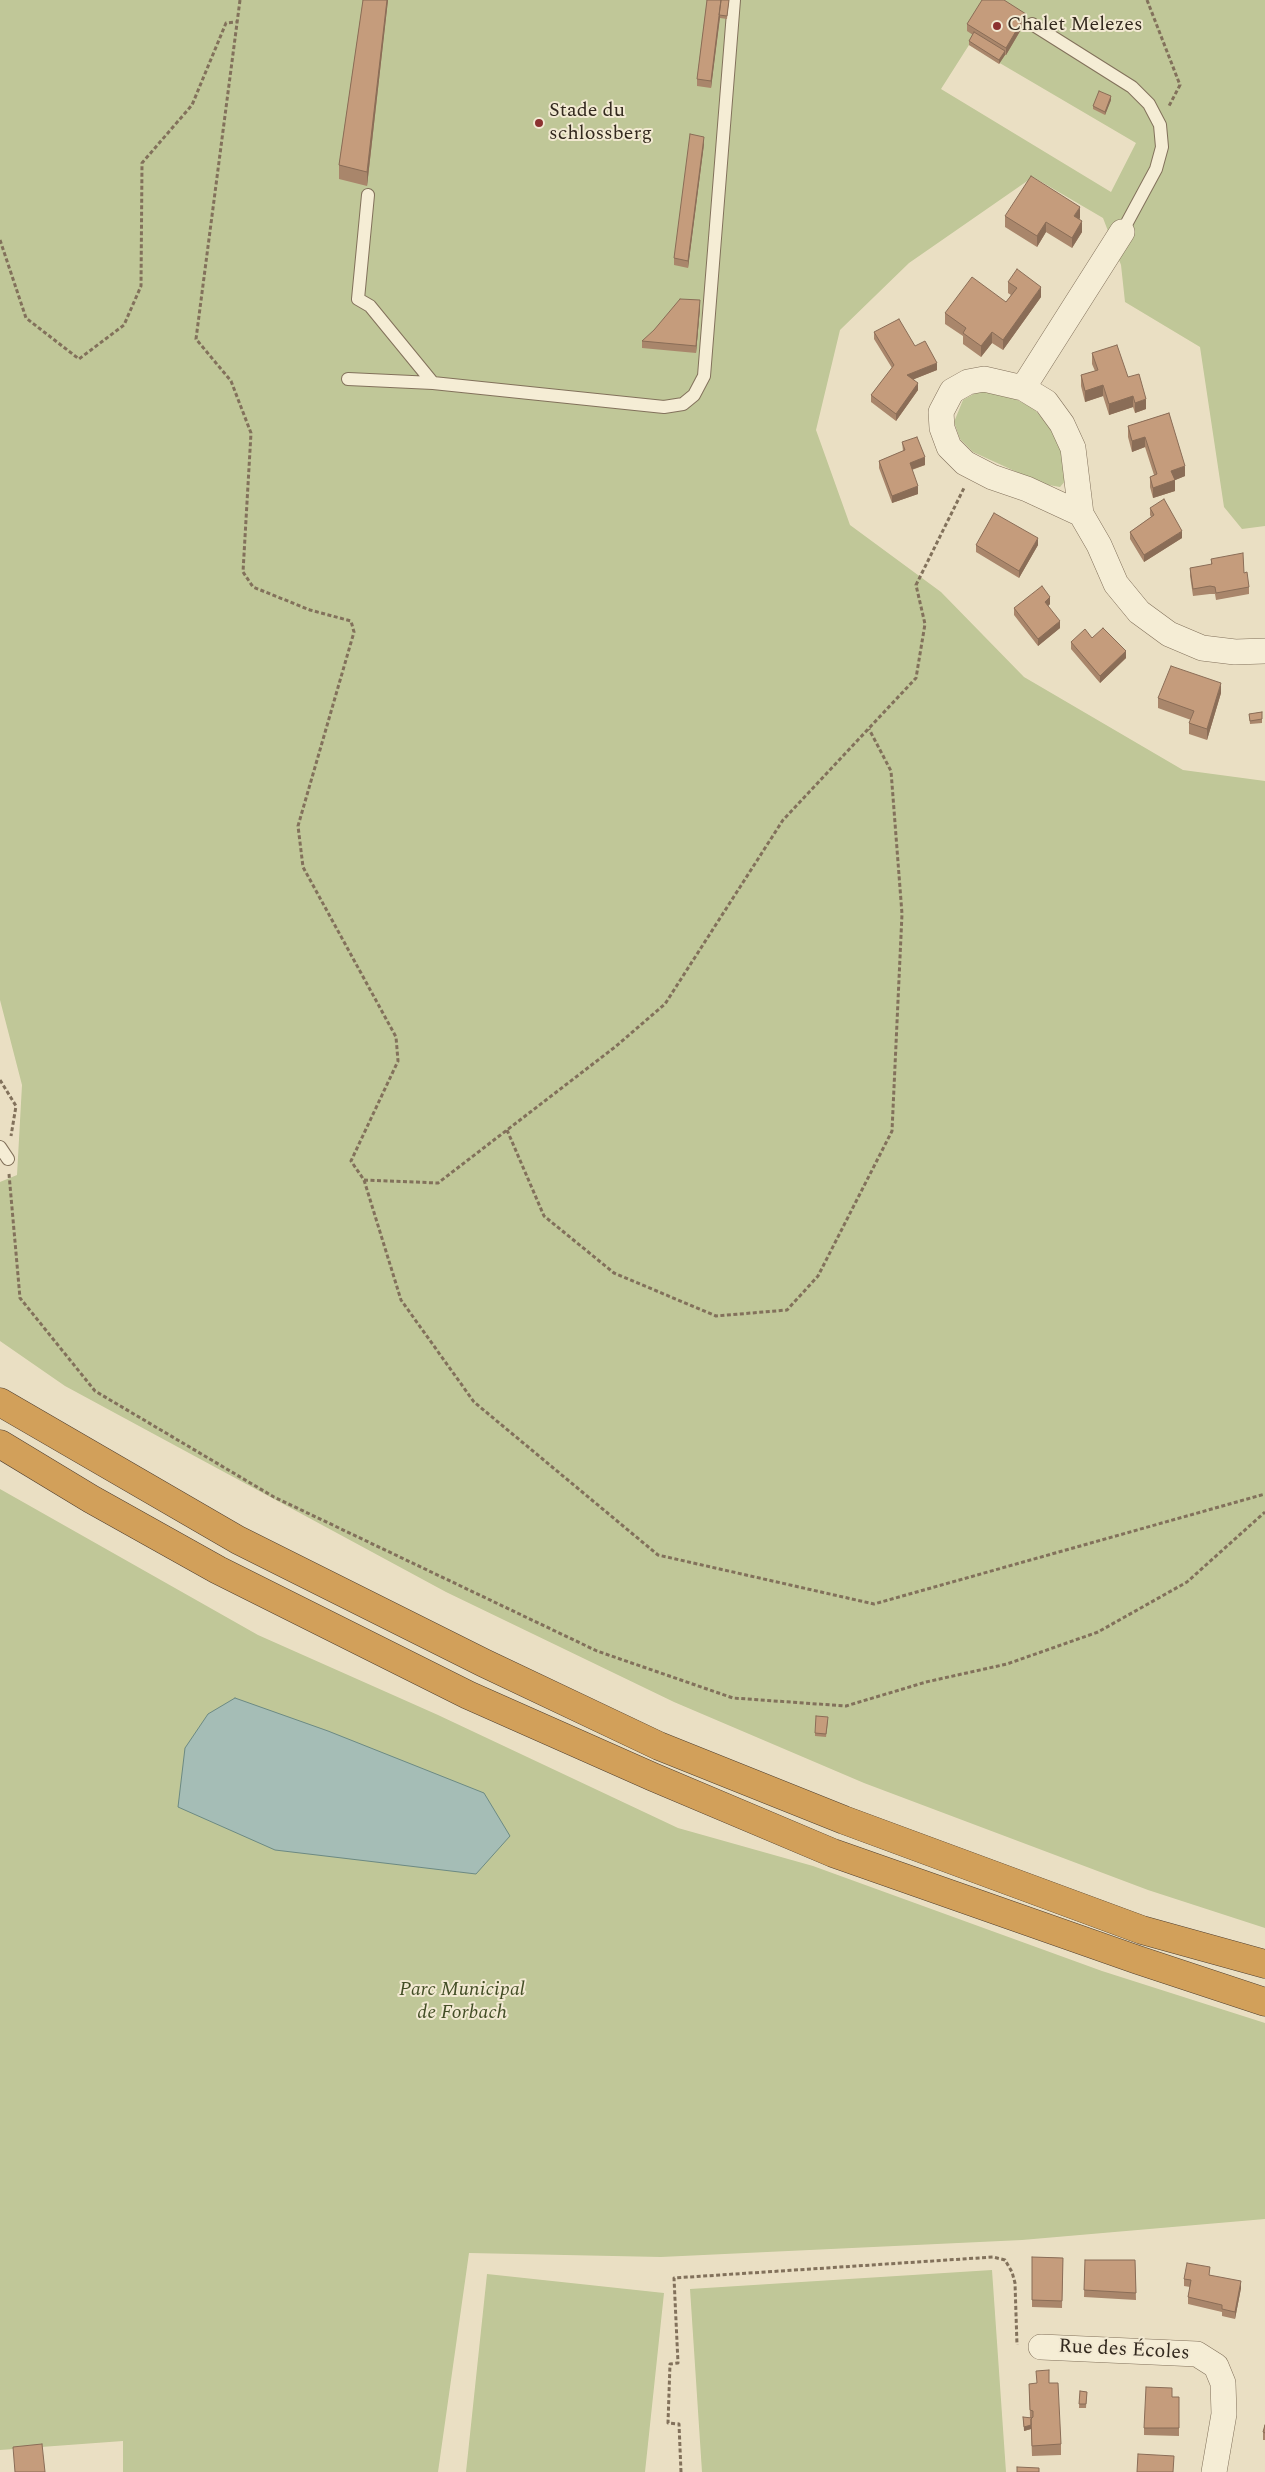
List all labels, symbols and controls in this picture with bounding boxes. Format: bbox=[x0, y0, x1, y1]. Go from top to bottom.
place label: Chalet Melezes bbox=[1007, 14, 1143, 38]
marker: Chalet Melezes bbox=[991, 20, 1003, 32]
place label: Stade du schlossberg bbox=[549, 100, 652, 147]
marker: Stade du schlossberg bbox=[533, 117, 545, 129]
park label: Parc Municipal de Forbach bbox=[399, 1979, 525, 2026]
street label: Rue des Écoles bbox=[1058, 2336, 1190, 2366]

